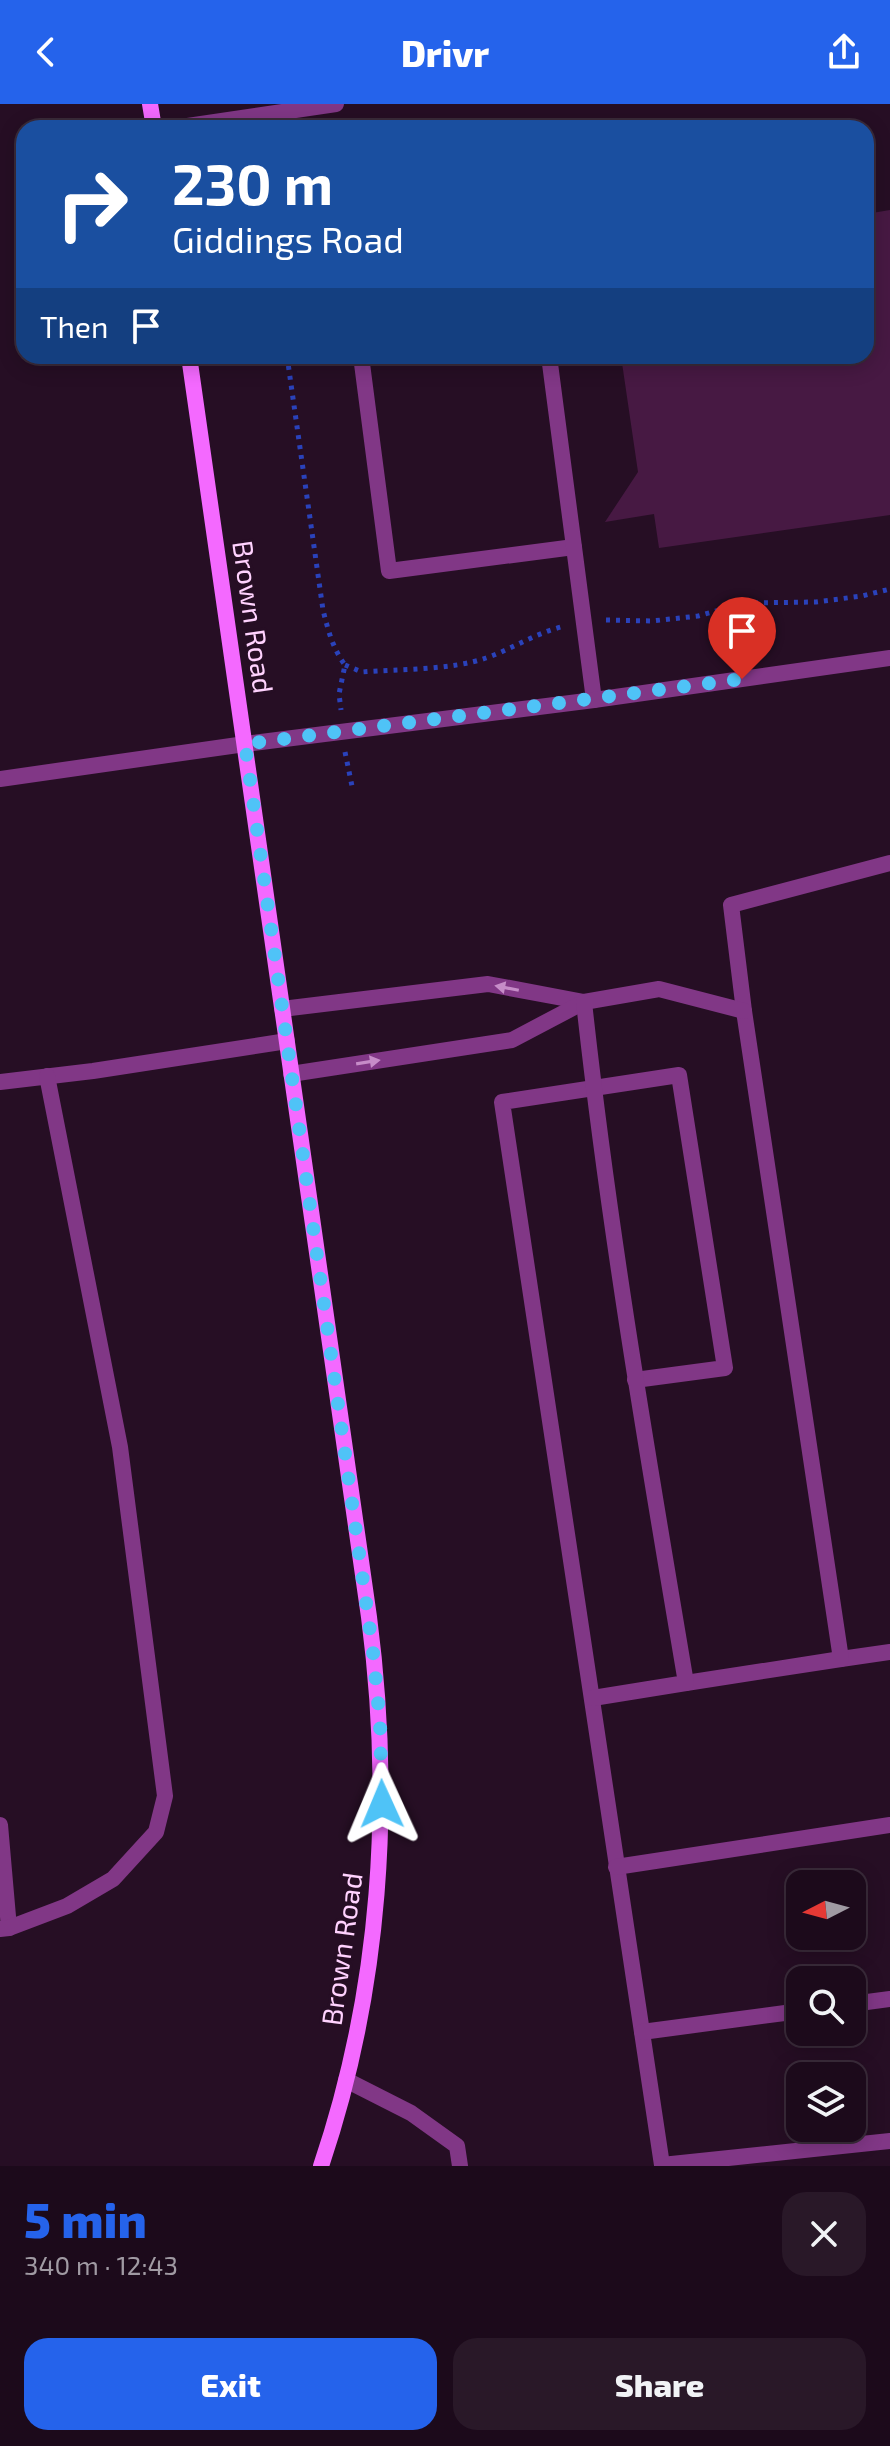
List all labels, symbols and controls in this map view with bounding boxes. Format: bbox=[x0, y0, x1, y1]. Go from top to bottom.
icon: back bbox=[24, 30, 68, 74]
icon: share bbox=[822, 30, 866, 74]
text: Drivr bbox=[401, 31, 489, 74]
text: 230 m bbox=[172, 149, 333, 216]
icon: right bbox=[40, 152, 144, 256]
text: Giddings Road bbox=[172, 217, 404, 260]
icon: arrive bbox=[124, 304, 168, 348]
text: Then bbox=[40, 308, 108, 344]
street label: Brown Road bbox=[226, 538, 282, 696]
pin bbox=[708, 597, 776, 679]
icon: arrive bbox=[720, 609, 764, 653]
one-way arrow bbox=[494, 981, 519, 993]
one-way arrow bbox=[356, 1055, 381, 1068]
position arrow bbox=[340, 1762, 424, 1846]
street label: Brown Road bbox=[313, 1870, 369, 2028]
north arrow bbox=[786, 1870, 866, 1950]
map controls bbox=[786, 1870, 866, 2142]
button: search bbox=[786, 1966, 866, 2046]
button: layers bbox=[786, 2062, 866, 2142]
text: 5 min bbox=[24, 2190, 147, 2248]
button: close bbox=[782, 2192, 866, 2276]
text: 340 m · 12:43 bbox=[24, 2249, 178, 2280]
button: Exit bbox=[24, 2338, 437, 2430]
button: Share bbox=[453, 2338, 866, 2430]

